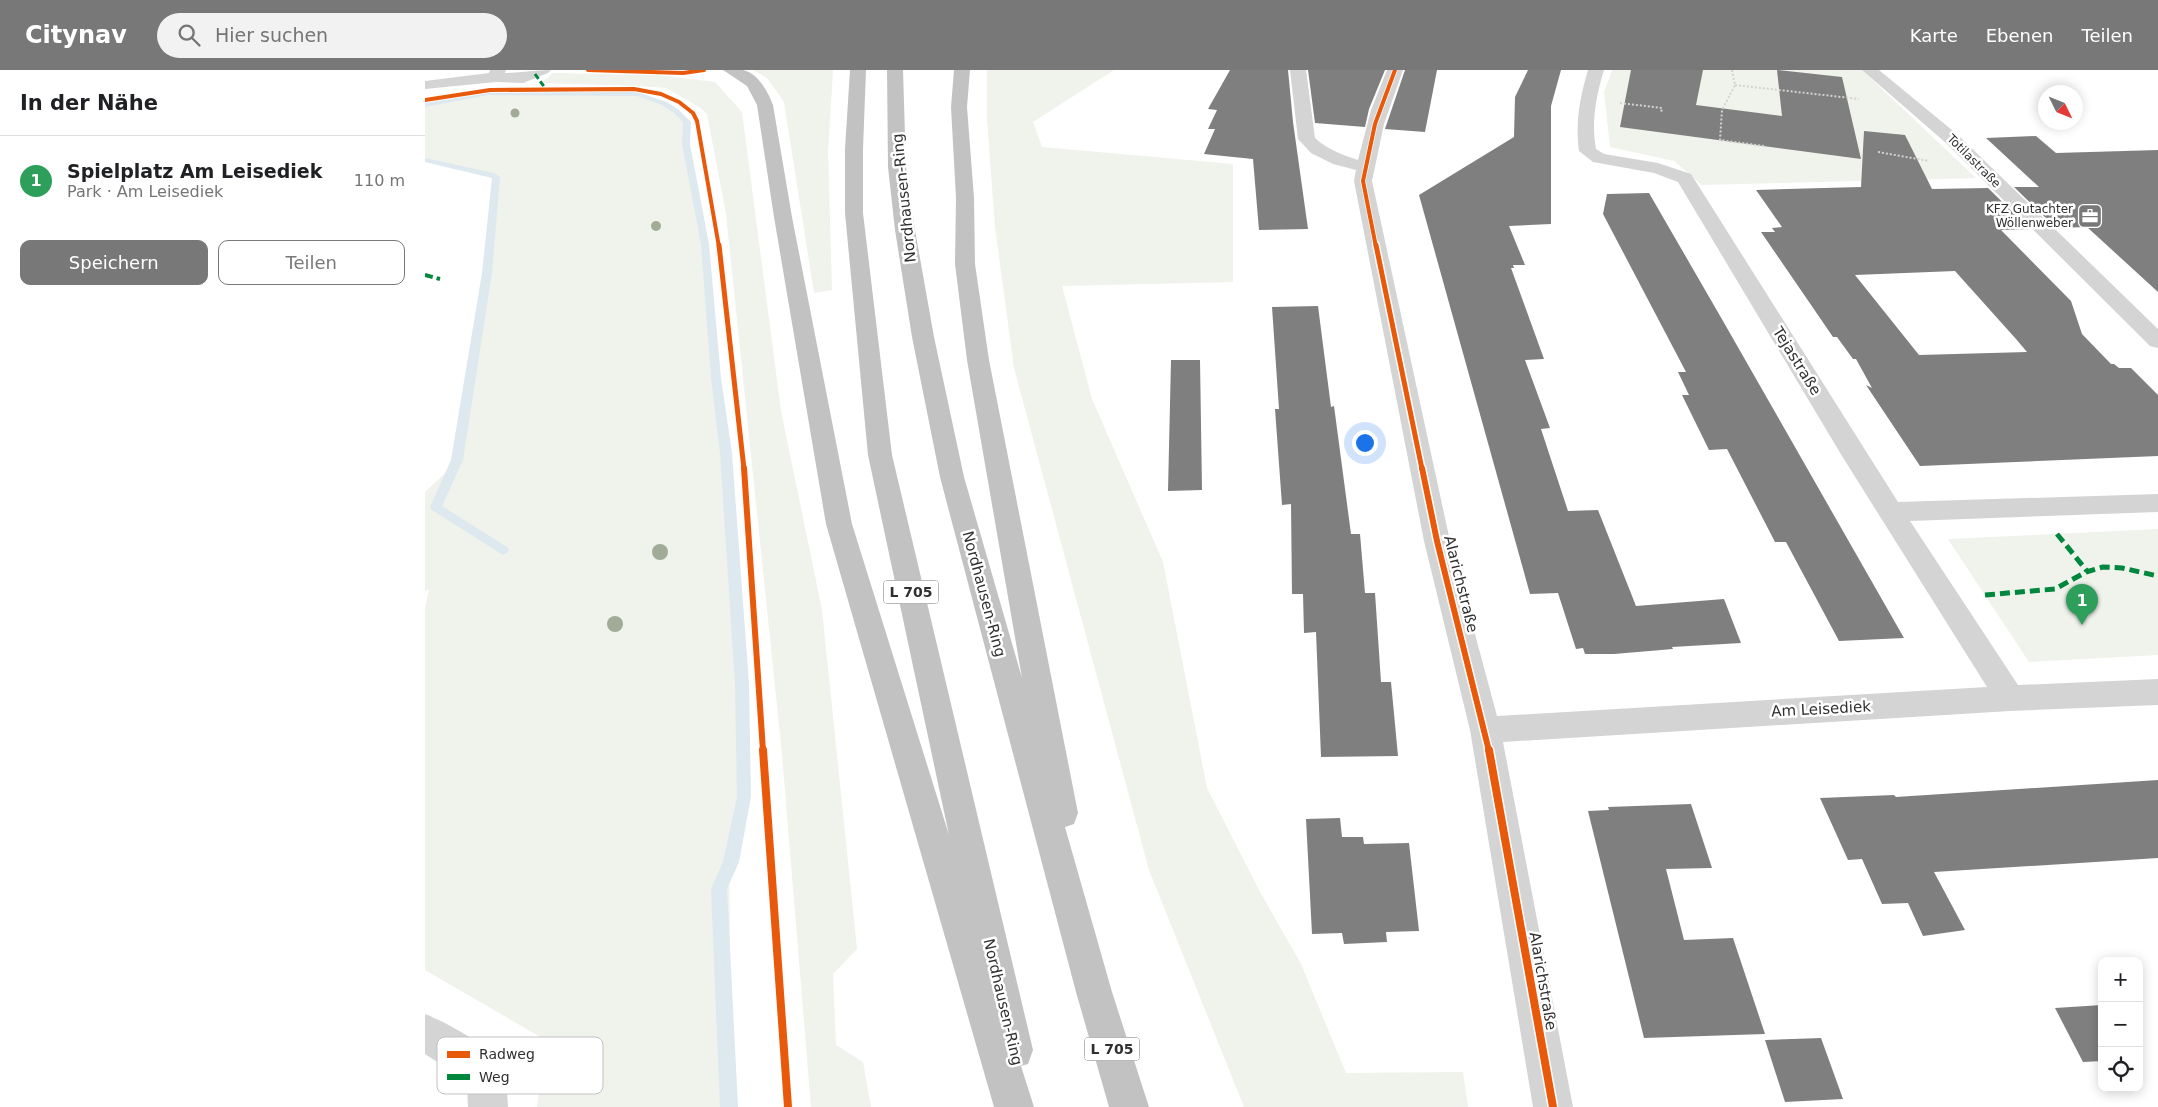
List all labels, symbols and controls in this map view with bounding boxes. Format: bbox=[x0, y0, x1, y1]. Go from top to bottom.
search box bbox=[157, 13, 507, 58]
text: Citynav bbox=[25, 21, 127, 49]
icon: search bbox=[175, 21, 203, 49]
text: Hier suchen bbox=[215, 24, 328, 46]
text: Karte bbox=[1910, 25, 1958, 46]
text: Ebenen bbox=[1986, 25, 2054, 46]
text: Teilen bbox=[2082, 25, 2133, 46]
north arrow bbox=[2038, 85, 2083, 130]
text: In der Nähe bbox=[20, 91, 158, 115]
street label: Totilastraße bbox=[1944, 131, 2004, 191]
street label: Nordhausen-Ring bbox=[888, 133, 920, 263]
text: Spielplatz Am Leisediek bbox=[67, 160, 322, 182]
text: 1 bbox=[30, 171, 42, 190]
text: 110 m bbox=[354, 171, 405, 190]
text: Park · Am Leisediek bbox=[67, 182, 223, 201]
place label: KFZ Gutachter Wöllenweber bbox=[1986, 202, 2073, 230]
office icon: KFZ Gutachter Wöllenweber bbox=[2077, 203, 2103, 229]
button: Speichern bbox=[20, 240, 208, 285]
button: Teilen bbox=[218, 240, 405, 285]
street label: Tejastraße bbox=[1768, 323, 1825, 398]
your location bbox=[1352, 430, 1378, 456]
street label: Nordhausen-Ring bbox=[959, 529, 1009, 659]
street label: Alarichstraße bbox=[1440, 534, 1482, 634]
road number: L 705 bbox=[883, 581, 939, 604]
pin: 1 bbox=[2066, 584, 2098, 625]
street label: Am Leisediek bbox=[1771, 697, 1872, 721]
street label: Alarichstraße bbox=[1526, 930, 1560, 1032]
street label: Nordhausen-Ring bbox=[980, 937, 1026, 1067]
map controls bbox=[2098, 957, 2143, 1092]
button: + bbox=[2098, 957, 2143, 1002]
button: − bbox=[2098, 1002, 2143, 1047]
legend bbox=[437, 1037, 603, 1094]
road number: L 705 bbox=[1085, 1038, 1139, 1061]
text: Radweg bbox=[479, 1046, 535, 1062]
button: locate bbox=[2098, 1047, 2143, 1092]
text: Weg bbox=[479, 1069, 510, 1085]

